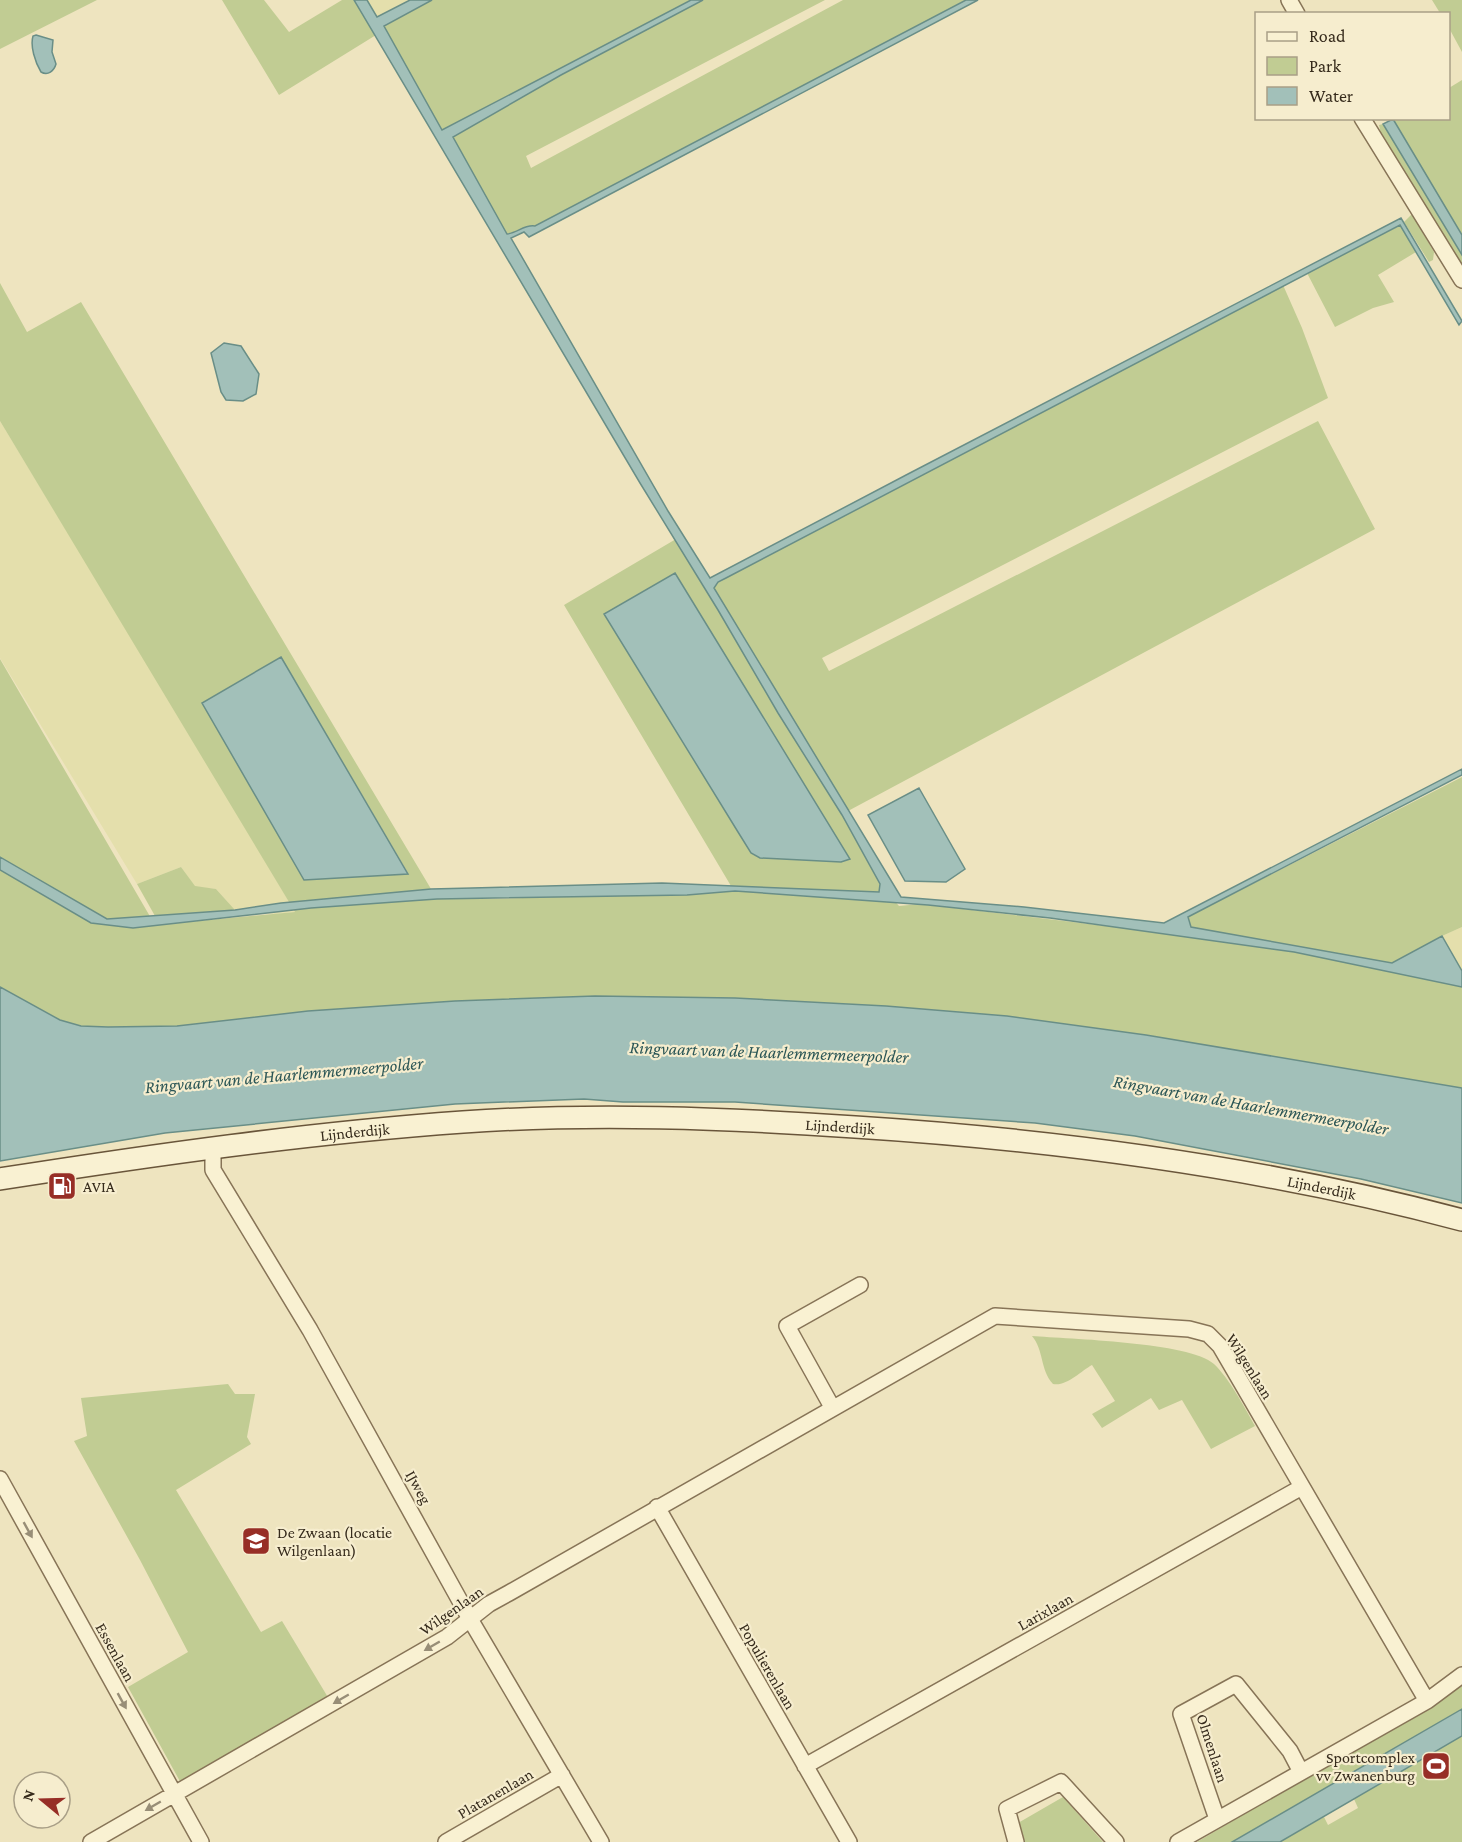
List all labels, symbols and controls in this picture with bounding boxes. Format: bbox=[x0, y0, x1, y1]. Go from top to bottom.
legend bbox=[1255, 12, 1450, 120]
text: Road bbox=[1309, 26, 1346, 46]
text: Park bbox=[1309, 56, 1341, 76]
text: Water bbox=[1309, 86, 1354, 106]
water label: Ringvaart van de Haarlemmermeerpolder bbox=[629, 1037, 910, 1067]
water label: Ringvaart van de Haarlemmermeerpolder bbox=[144, 1053, 425, 1097]
water label: Ringvaart van de Haarlemmermeerpolder bbox=[1112, 1071, 1391, 1139]
street label: Lijnderdijk bbox=[805, 1116, 876, 1138]
street label: Lijnderdijk bbox=[319, 1120, 391, 1144]
fuel station icon: AVIA bbox=[46, 1170, 78, 1202]
street label: Lijnderdijk bbox=[1286, 1172, 1358, 1203]
place label: AVIA bbox=[83, 1178, 116, 1195]
street label: Wilgenlaan bbox=[1222, 1331, 1277, 1403]
street label: IJweg bbox=[402, 1467, 435, 1508]
one-way arrow bbox=[23, 1522, 33, 1539]
place label: De Zwaan (locatie Wilgenlaan) bbox=[277, 1524, 392, 1560]
school or university icon: De Zwaan (locatie Wilgenlaan) bbox=[240, 1525, 272, 1557]
street label: Wilgenlaan bbox=[416, 1582, 487, 1639]
street label: Larixlaan bbox=[1015, 1589, 1076, 1634]
street label: Essenlaan bbox=[92, 1620, 139, 1685]
street label: Populierenlaan bbox=[735, 1620, 799, 1713]
one-way arrow bbox=[423, 1641, 440, 1651]
one-way arrow bbox=[117, 1693, 127, 1710]
one-way arrow bbox=[333, 1693, 349, 1704]
street label: Olmenlaan bbox=[1193, 1712, 1232, 1785]
place label: Sportcomplex vv Zwanenburg bbox=[1315, 1749, 1415, 1785]
sports icon: Sportcomplex vv Zwanenburg bbox=[1420, 1750, 1452, 1782]
street label: Platanenlaan bbox=[455, 1765, 536, 1822]
north arrow bbox=[12, 1770, 72, 1830]
text: N bbox=[18, 1787, 38, 1803]
one-way arrow bbox=[144, 1801, 161, 1811]

